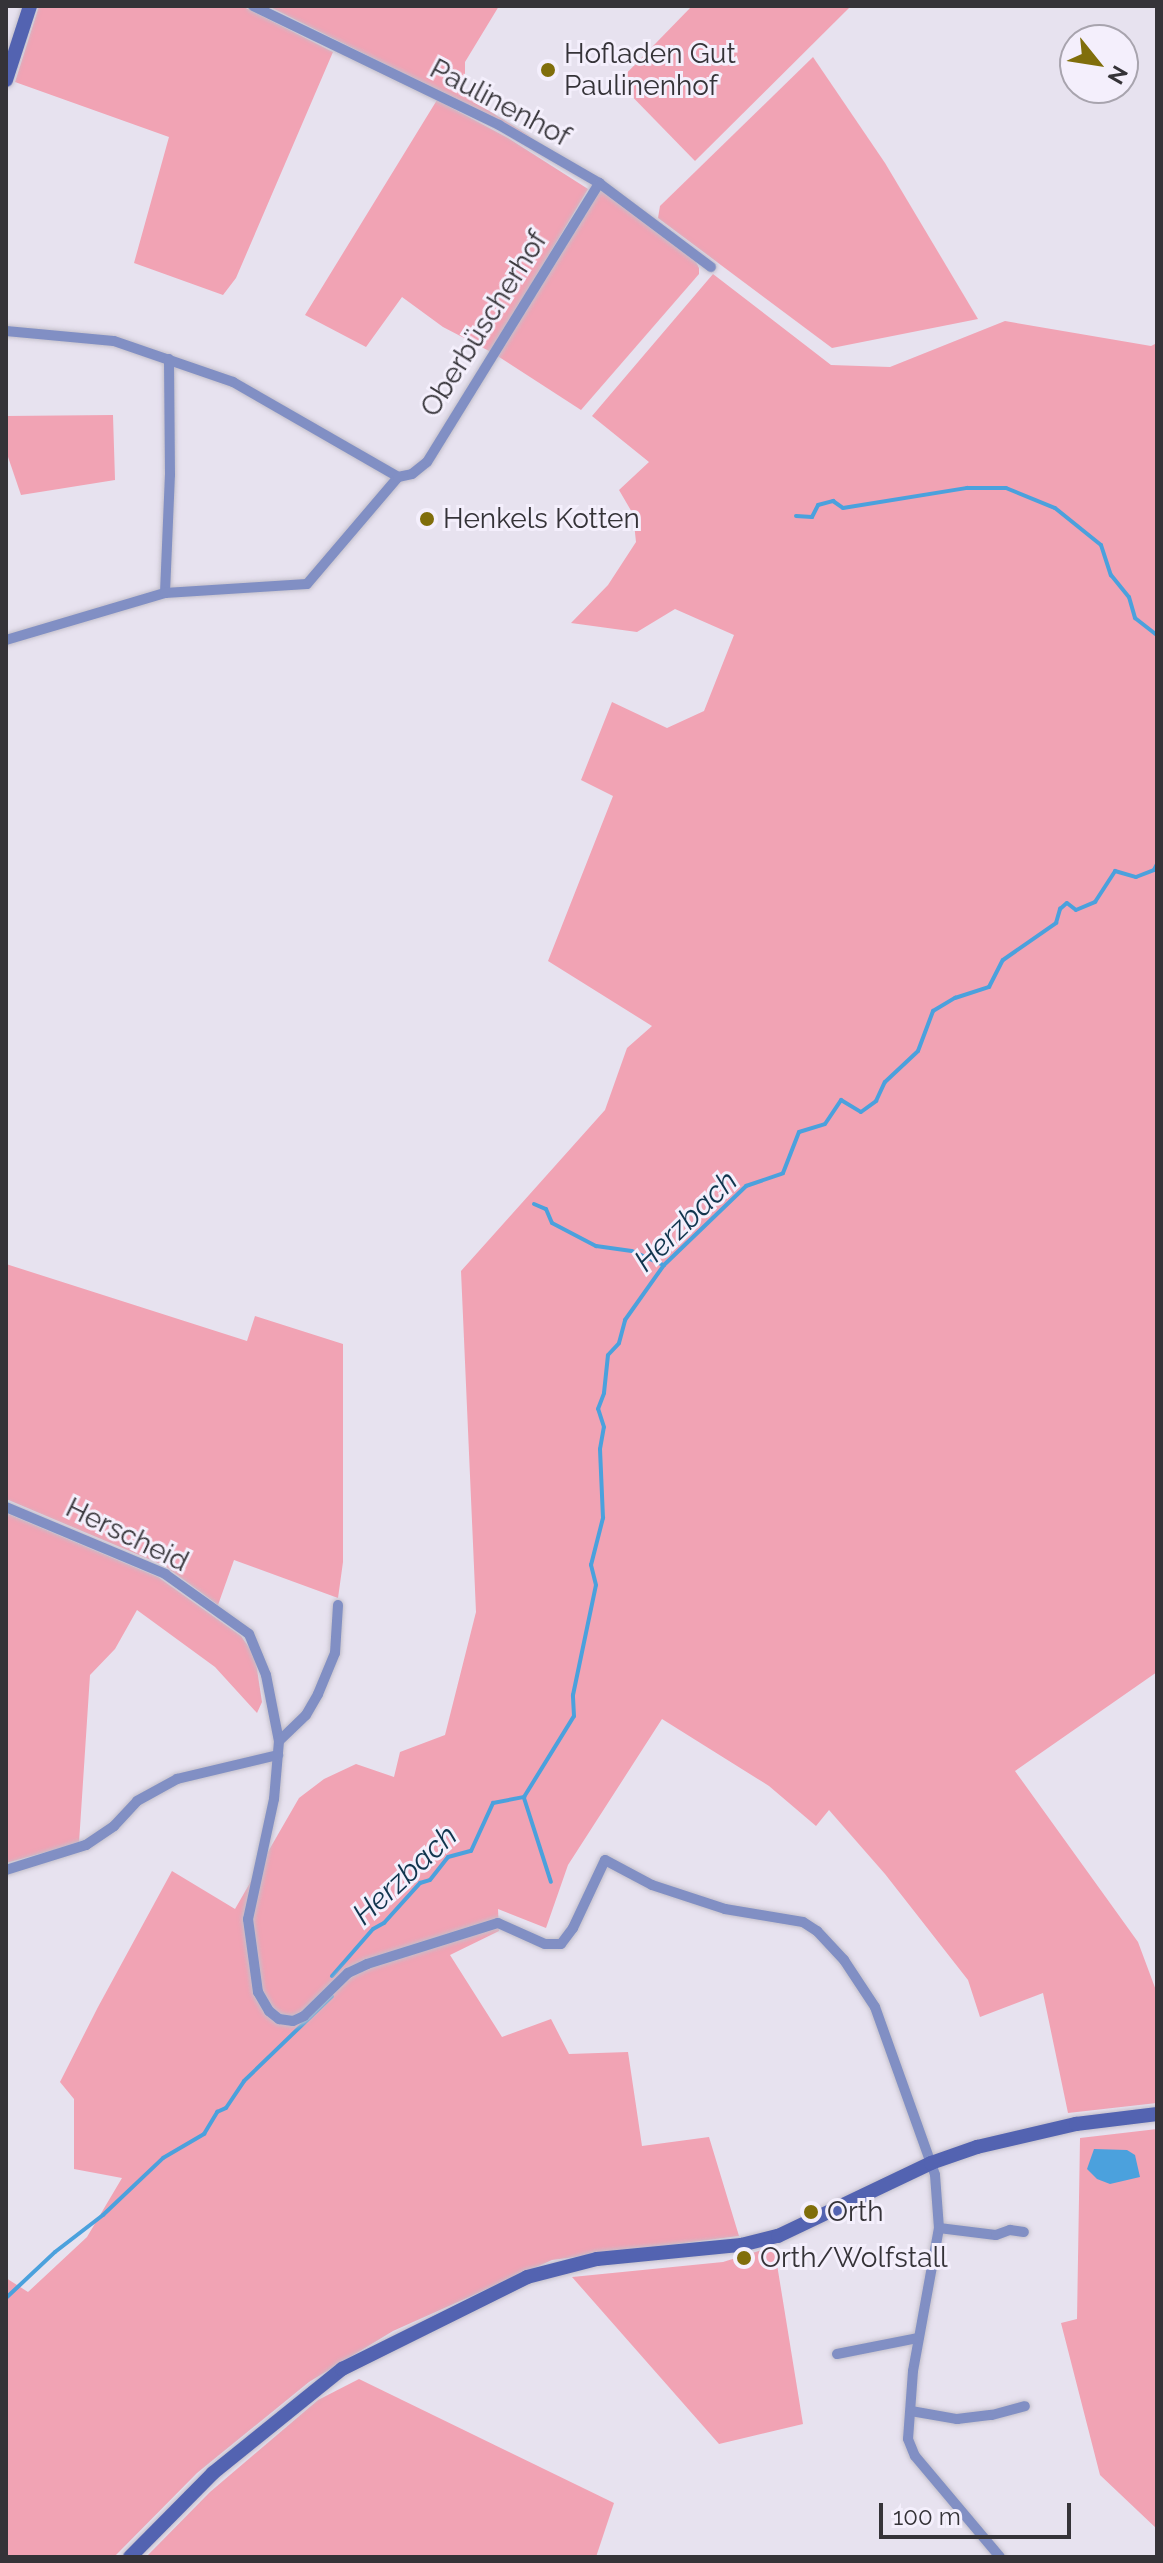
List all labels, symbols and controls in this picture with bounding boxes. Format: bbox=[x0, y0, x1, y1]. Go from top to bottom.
north arrow bbox=[1059, 24, 1139, 104]
place label: Hofladen Gut Paulinenhof bbox=[564, 37, 736, 103]
street label: Paulinenhof bbox=[424, 52, 576, 154]
marker: Hofladen Gut Paulinenhof bbox=[539, 61, 557, 79]
text: N bbox=[1103, 61, 1134, 89]
street label: Oberbüscherhof bbox=[414, 225, 554, 423]
place label: Henkels Kotten bbox=[443, 502, 640, 536]
marker: Henkels Kotten bbox=[418, 510, 436, 528]
water label: Herzbach bbox=[627, 1163, 745, 1279]
street label: Herscheid bbox=[60, 1491, 194, 1579]
water label: Herzbach bbox=[345, 1818, 465, 1932]
place label: Orth bbox=[827, 2195, 883, 2229]
marker: Orth bbox=[802, 2203, 820, 2221]
place label: Orth/Wolfstall bbox=[760, 2241, 948, 2275]
marker: Orth/Wolfstall bbox=[735, 2249, 753, 2267]
scale bar bbox=[883, 2487, 1075, 2537]
text: 100 m bbox=[893, 2502, 961, 2531]

